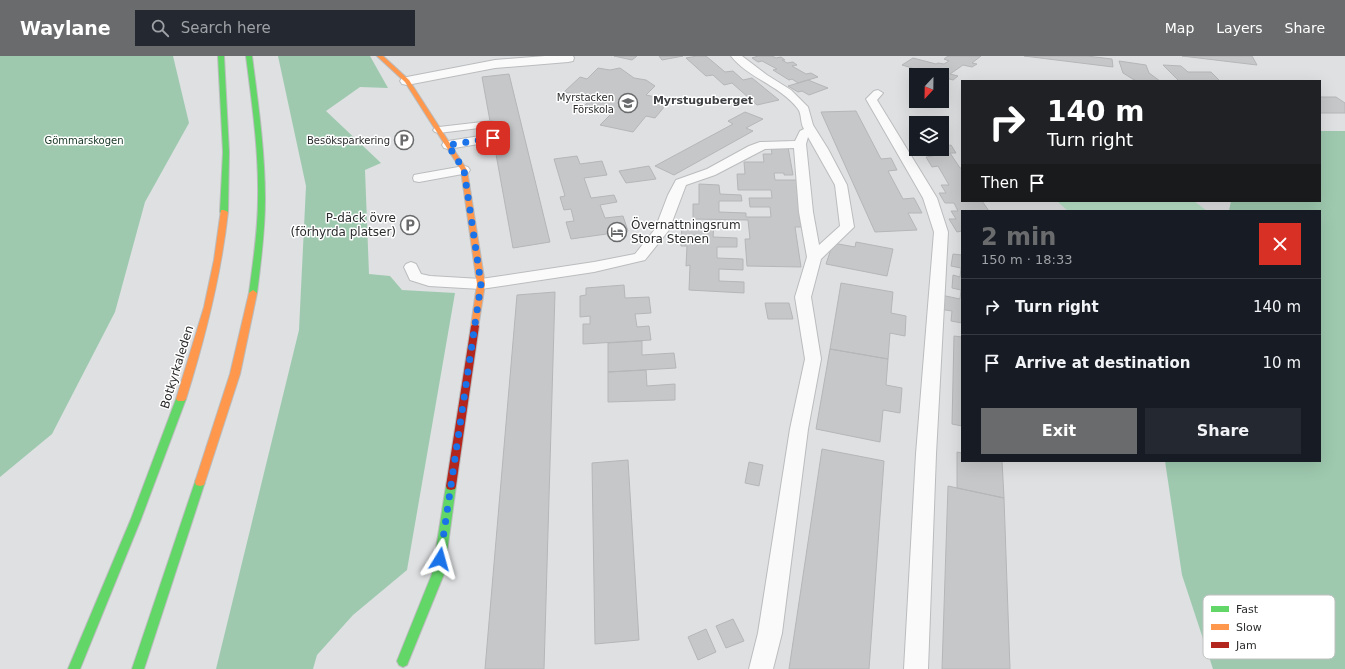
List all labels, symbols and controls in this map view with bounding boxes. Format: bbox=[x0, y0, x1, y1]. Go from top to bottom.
search box bbox=[135, 10, 415, 46]
text: Waylane bbox=[20, 17, 111, 39]
icon: search bbox=[149, 17, 171, 39]
text: Search here bbox=[181, 19, 271, 37]
text: Map bbox=[1165, 20, 1194, 36]
text: Layers bbox=[1216, 20, 1263, 36]
text: Share bbox=[1285, 20, 1325, 36]
north arrow bbox=[909, 68, 949, 108]
map controls bbox=[909, 68, 949, 156]
place label: Myrstacken Förskola bbox=[557, 92, 614, 115]
school or university icon: Myrstacken Förskola bbox=[617, 92, 639, 114]
district label: Myrstuguberget bbox=[653, 94, 753, 107]
text: 140 m bbox=[1047, 95, 1144, 128]
icon: right bbox=[981, 96, 1033, 148]
button: layers bbox=[909, 116, 949, 156]
pin bbox=[476, 121, 510, 155]
icon: arrive bbox=[482, 127, 504, 149]
parking icon: Besöksparkering bbox=[393, 129, 415, 151]
text: Turn right bbox=[1047, 129, 1133, 150]
park label: Gömmarskogen bbox=[44, 135, 124, 146]
place label: Besöksparkering bbox=[307, 135, 390, 146]
icon: arrive bbox=[1026, 172, 1048, 194]
text: Then bbox=[981, 174, 1018, 192]
place label: P-däck övre (förhyrda platser) bbox=[291, 211, 396, 239]
parking icon: P-däck övre (förhyrda platser) bbox=[399, 214, 421, 236]
place label: Övernattningsrum Stora Stenen bbox=[631, 216, 741, 246]
hotel icon: Övernattningsrum Stora Stenen bbox=[606, 221, 628, 243]
text: 2 min bbox=[981, 223, 1056, 251]
button: close bbox=[1259, 223, 1301, 265]
text: 150 m · 18:33 bbox=[981, 252, 1072, 267]
icon: right bbox=[981, 296, 1003, 318]
text: Turn right bbox=[1015, 298, 1099, 316]
text: 140 m bbox=[1253, 298, 1301, 316]
street label: Botkyrkaleden bbox=[158, 324, 196, 410]
icon: arrive bbox=[981, 352, 1003, 374]
text: Arrive at destination bbox=[1015, 354, 1190, 372]
text: 10 m bbox=[1263, 354, 1301, 372]
button: Exit bbox=[981, 408, 1137, 454]
button: Share bbox=[1145, 408, 1301, 454]
position arrow bbox=[419, 538, 461, 580]
legend bbox=[1203, 595, 1335, 659]
text: Fast bbox=[1236, 603, 1259, 616]
text: Slow bbox=[1236, 621, 1262, 634]
text: Jam bbox=[1235, 639, 1257, 652]

